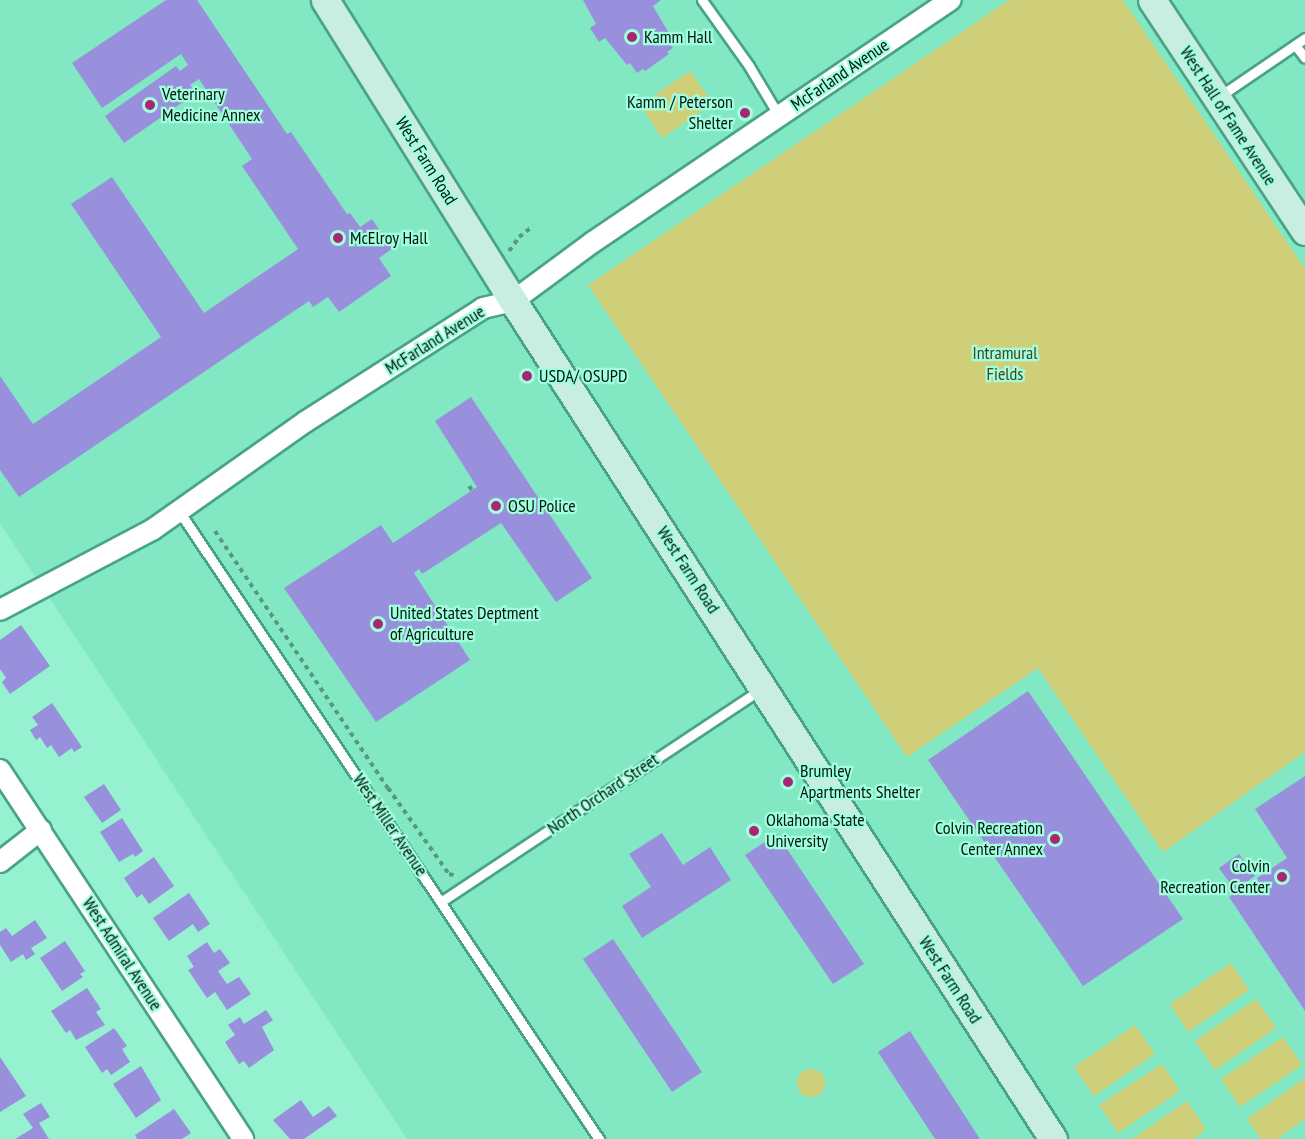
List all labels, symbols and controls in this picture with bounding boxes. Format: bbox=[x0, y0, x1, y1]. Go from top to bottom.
place label: Kamm Hall bbox=[644, 26, 712, 48]
marker: Kamm Hall bbox=[625, 30, 639, 44]
street label: McFarland Avenue bbox=[787, 34, 893, 116]
street label: West Hall of Fame Avenue bbox=[1175, 42, 1281, 190]
place label: Veterinary Medicine Annex bbox=[162, 84, 261, 127]
place label: Kamm / Peterson Shelter bbox=[627, 92, 733, 134]
marker: Veterinary Medicine Annex bbox=[143, 98, 157, 112]
marker: Kamm / Peterson Shelter bbox=[738, 106, 752, 120]
street label: West Farm Road bbox=[390, 113, 462, 209]
place label: McElroy Hall bbox=[350, 227, 428, 249]
marker: McElroy Hall bbox=[331, 231, 345, 245]
street label: McFarland Avenue bbox=[381, 301, 489, 379]
park label: Intramural Fields bbox=[972, 343, 1038, 386]
place label: USDA/ OSUPD bbox=[539, 365, 627, 387]
marker: USDA/ OSUPD bbox=[520, 369, 534, 383]
place label: OSU Police bbox=[508, 495, 576, 517]
marker: OSU Police bbox=[489, 499, 503, 513]
street label: West Farm Road bbox=[652, 522, 724, 618]
place label: United States Deptment of Agriculture bbox=[390, 603, 539, 646]
marker: United States Deptment of Agriculture bbox=[371, 617, 385, 631]
street label: North Orchard Street bbox=[543, 749, 663, 839]
place label: Brumley Apartments Shelter bbox=[800, 761, 920, 804]
street label: West Miller Avenue bbox=[348, 770, 432, 880]
marker: Brumley Apartments Shelter bbox=[781, 775, 795, 789]
place label: Oklahoma State University bbox=[766, 810, 865, 852]
place label: Colvin Recreation Center Annex bbox=[935, 818, 1043, 860]
marker: Oklahoma State University bbox=[747, 824, 761, 838]
marker: Colvin Recreation Center Annex bbox=[1048, 832, 1062, 846]
place label: Colvin Recreation Center bbox=[1160, 856, 1270, 898]
marker: Colvin Recreation Center bbox=[1275, 870, 1289, 884]
street label: West Admiral Avenue bbox=[77, 893, 167, 1015]
street label: West Farm Road bbox=[914, 932, 986, 1028]

